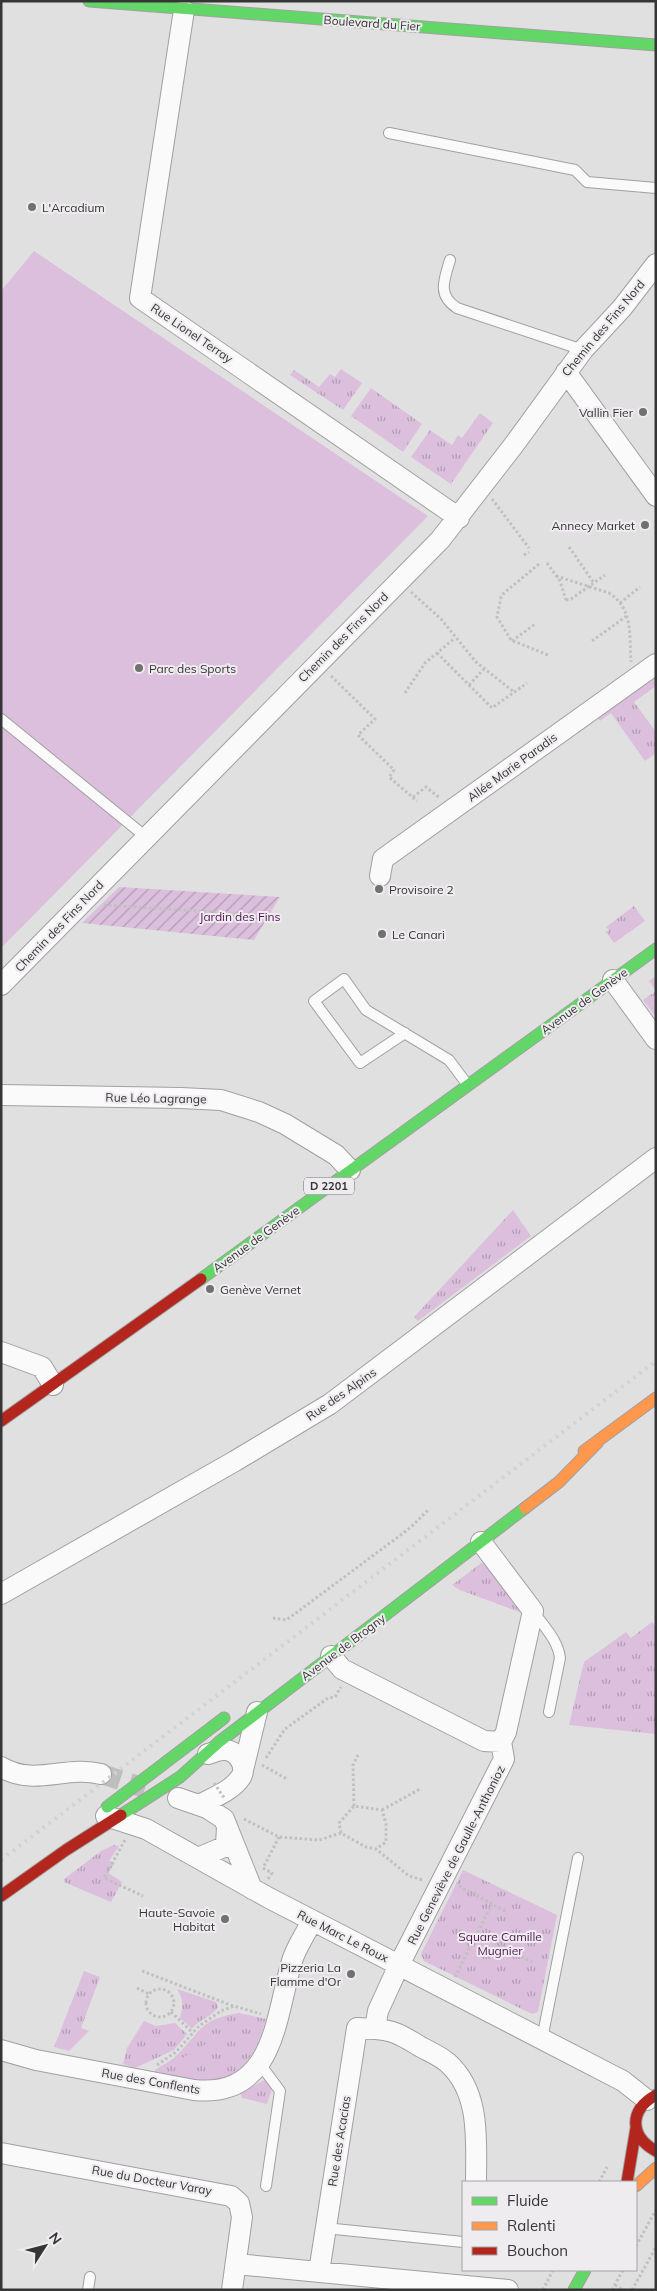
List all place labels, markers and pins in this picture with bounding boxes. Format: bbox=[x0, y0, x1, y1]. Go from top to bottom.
place label: L'Arcadium bbox=[42, 200, 105, 215]
marker: L'Arcadium bbox=[26, 201, 38, 213]
place label: Vallin Fier bbox=[579, 405, 634, 420]
marker: Vallin Fier bbox=[637, 406, 649, 418]
place label: Annecy Market bbox=[551, 518, 635, 533]
marker: Annecy Market bbox=[639, 519, 651, 531]
place label: Parc des Sports bbox=[149, 661, 236, 676]
marker: Parc des Sports bbox=[133, 662, 145, 674]
place label: Provisoire 2 bbox=[389, 882, 454, 897]
marker: Provisoire 2 bbox=[373, 883, 385, 895]
place label: Le Canari bbox=[392, 927, 445, 942]
marker: Le Canari bbox=[376, 928, 388, 940]
place label: Genève Vernet bbox=[220, 1282, 301, 1297]
marker: Genève Vernet bbox=[204, 1283, 216, 1295]
place label: Haute-Savoie Habitat bbox=[139, 1905, 215, 1934]
marker: Haute-Savoie Habitat bbox=[219, 1913, 231, 1925]
place label: Pizzeria La Flamme d'Or bbox=[270, 1960, 342, 1989]
marker: Pizzeria La Flamme d'Or bbox=[345, 1968, 357, 1980]

